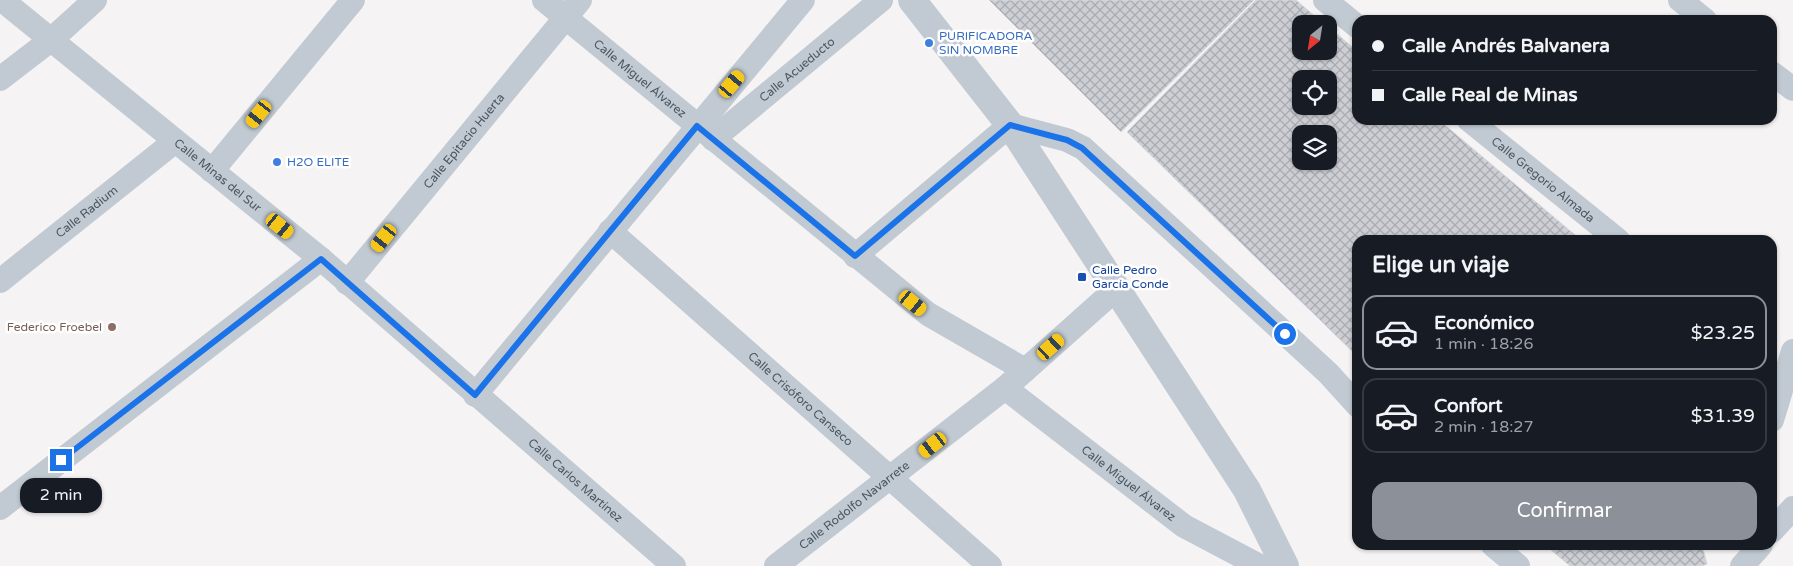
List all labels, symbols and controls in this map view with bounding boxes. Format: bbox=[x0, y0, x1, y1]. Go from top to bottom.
north arrow bbox=[1292, 15, 1338, 60]
map controls bbox=[1292, 15, 1337, 170]
place label: PURIFICADORA SIN NOMBRE bbox=[939, 29, 1032, 57]
street label: Calle Acueducto bbox=[757, 34, 837, 105]
text: Calle Andrés Balvanera bbox=[1402, 35, 1610, 57]
street label: Calle Miguel Álvarez bbox=[591, 37, 689, 120]
marker: PURIFICADORA SIN NOMBRE bbox=[923, 37, 935, 49]
car bbox=[716, 68, 747, 100]
button: locate bbox=[1292, 70, 1337, 115]
text: Calle Real de Minas bbox=[1402, 84, 1578, 106]
street label: Calle Epitacio Huerta bbox=[421, 90, 507, 191]
car bbox=[243, 98, 274, 130]
button: layers bbox=[1292, 125, 1337, 170]
street label: Calle Gregorio Almada bbox=[1489, 134, 1597, 225]
street label: Calle Minas del Sur bbox=[171, 136, 265, 215]
place label: H2O ELITE bbox=[287, 155, 350, 169]
marker: H2O ELITE bbox=[271, 156, 283, 168]
street label: Calle Radium bbox=[53, 183, 120, 241]
car bbox=[263, 211, 296, 241]
car bbox=[368, 222, 399, 254]
text: Elige un viaje bbox=[1372, 252, 1509, 278]
place label: Calle Pedro García Conde bbox=[1092, 263, 1169, 291]
marker: Calle Pedro García Conde bbox=[1076, 271, 1088, 283]
car bbox=[896, 288, 929, 318]
icon: car bbox=[1374, 310, 1419, 355]
text: Económico bbox=[1434, 312, 1534, 334]
place label: Federico Froebel bbox=[7, 320, 102, 334]
marker: Federico Froebel bbox=[106, 321, 118, 333]
text: $23.25 bbox=[1691, 322, 1755, 344]
route start bbox=[1274, 323, 1296, 345]
car bbox=[1034, 331, 1067, 363]
text: 1 min · 18:26 bbox=[1434, 334, 1533, 354]
street label: Calle Crisóforo Canseco bbox=[745, 349, 856, 449]
icon: car bbox=[1374, 393, 1419, 438]
text: Confort bbox=[1434, 395, 1503, 417]
text: $31.39 bbox=[1691, 405, 1755, 427]
text: 2 min · 18:27 bbox=[1434, 417, 1533, 437]
car bbox=[916, 430, 949, 460]
street label: Calle Carlos Martínez bbox=[525, 435, 625, 525]
street label: Calle Miguel Álvarez bbox=[1079, 442, 1179, 524]
route end bbox=[50, 449, 72, 471]
street label: Calle Rodolfo Navarrete bbox=[796, 458, 912, 552]
callout: 2 min bbox=[20, 478, 102, 512]
button: Confirmar bbox=[1372, 482, 1757, 540]
text: 2 min bbox=[40, 485, 82, 505]

